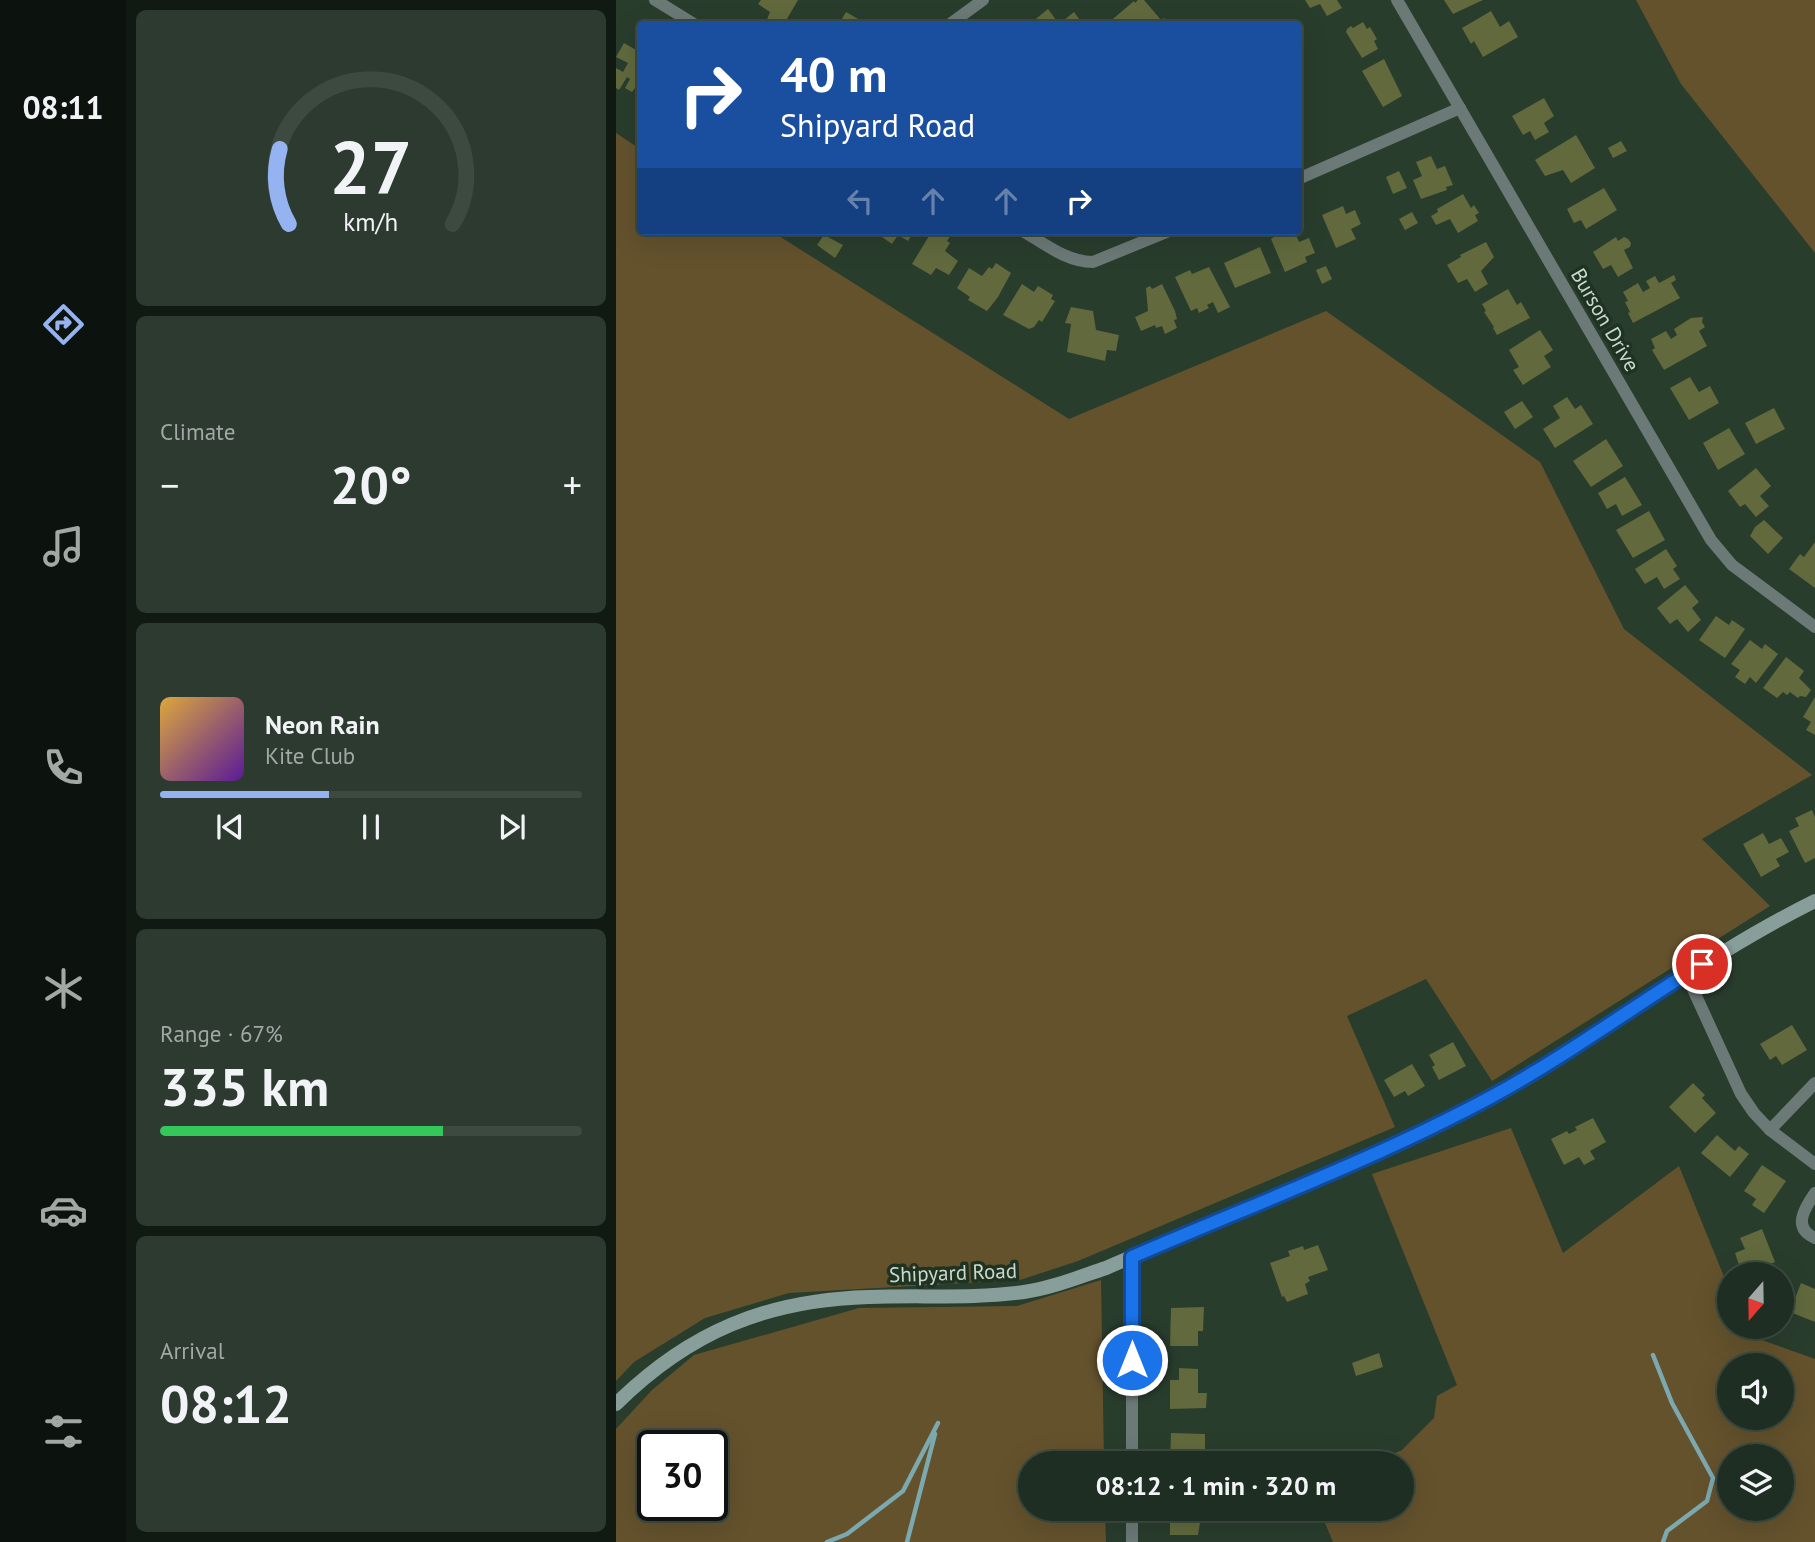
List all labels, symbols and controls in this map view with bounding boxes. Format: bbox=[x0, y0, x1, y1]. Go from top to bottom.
text: 40 m bbox=[780, 42, 887, 106]
icon: right bbox=[665, 49, 756, 140]
text: 08:11 bbox=[22, 86, 104, 128]
text: Shipyard Road bbox=[780, 104, 975, 146]
text: 27 bbox=[330, 121, 412, 215]
icon: left bbox=[841, 182, 879, 220]
icon: ahead bbox=[914, 182, 952, 220]
icon: ahead bbox=[987, 182, 1025, 220]
icon: right bbox=[1060, 182, 1098, 220]
text: km/h bbox=[344, 206, 398, 238]
street label: Burson Drive bbox=[1565, 263, 1646, 376]
icon: directions bbox=[39, 300, 88, 349]
text: Climate bbox=[160, 417, 235, 446]
text: 20° bbox=[330, 451, 412, 518]
text: − bbox=[160, 460, 179, 509]
text: + bbox=[563, 460, 582, 509]
icon: music bbox=[39, 522, 88, 571]
text: Neon Rain bbox=[265, 708, 380, 741]
text: Kite Club bbox=[265, 741, 355, 770]
icon: phone bbox=[39, 743, 88, 792]
icon: previous bbox=[211, 808, 249, 846]
icon: pause bbox=[352, 808, 390, 846]
icon: next bbox=[493, 808, 531, 846]
pin bbox=[1672, 934, 1732, 994]
icon: arrive bbox=[1683, 945, 1721, 983]
icon: climate bbox=[39, 964, 88, 1013]
text: Range · 67% bbox=[160, 1019, 283, 1048]
text: 335 km bbox=[160, 1053, 329, 1120]
icon: car bbox=[39, 1186, 88, 1235]
street label: Shipyard Road bbox=[889, 1257, 1017, 1288]
north arrow bbox=[1717, 1262, 1794, 1339]
map controls bbox=[1717, 1262, 1794, 1521]
position arrow bbox=[1095, 1323, 1169, 1397]
text: Arrival bbox=[160, 1336, 224, 1365]
button: sound bbox=[1717, 1353, 1794, 1430]
text: 08:12 bbox=[160, 1370, 292, 1437]
icon: filters bbox=[39, 1407, 88, 1456]
speed limit sign: 30 bbox=[637, 1430, 728, 1521]
button: layers bbox=[1717, 1444, 1794, 1521]
text: 08:12 · 1 min · 320 m bbox=[1096, 1469, 1336, 1502]

